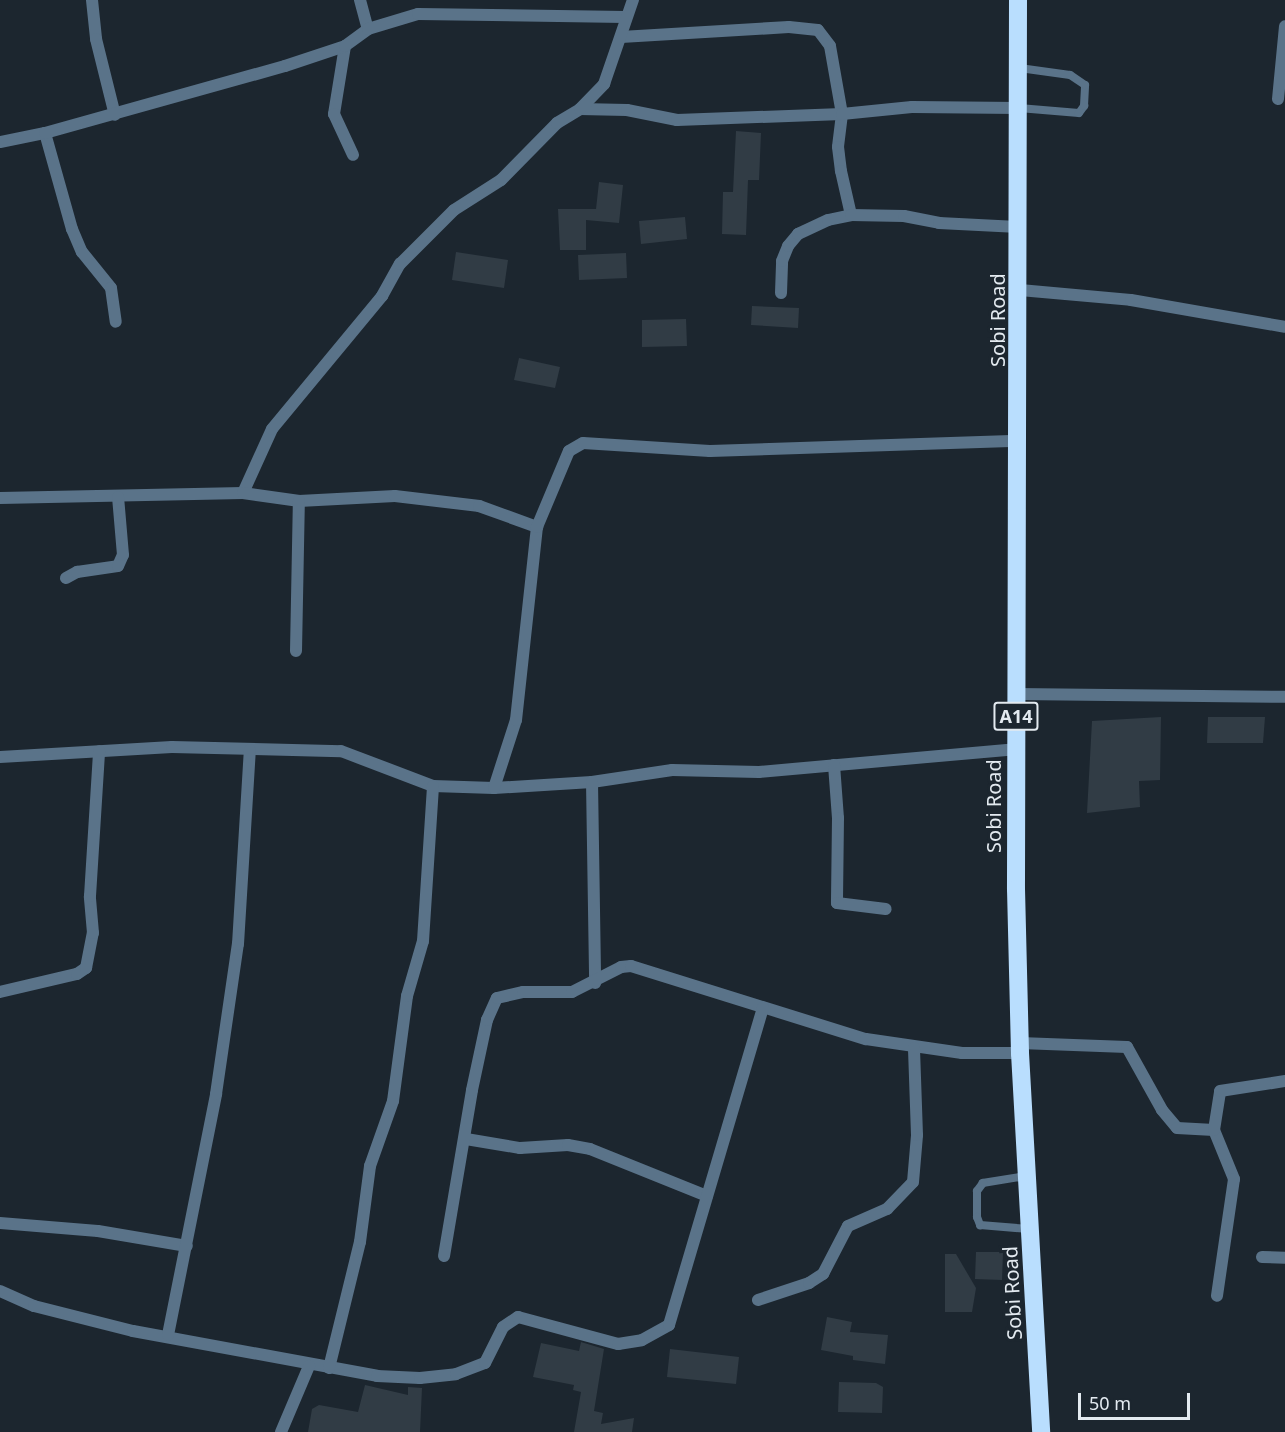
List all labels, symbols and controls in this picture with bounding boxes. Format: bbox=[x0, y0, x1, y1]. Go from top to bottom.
street label: Sobi Road bbox=[985, 273, 1009, 367]
road number: A14 bbox=[992, 701, 1040, 731]
street label: Sobi Road bbox=[981, 759, 1005, 853]
street label: Sobi Road bbox=[998, 1246, 1026, 1340]
scale bar bbox=[1081, 1381, 1194, 1419]
text: 50 m bbox=[1089, 1391, 1131, 1415]

